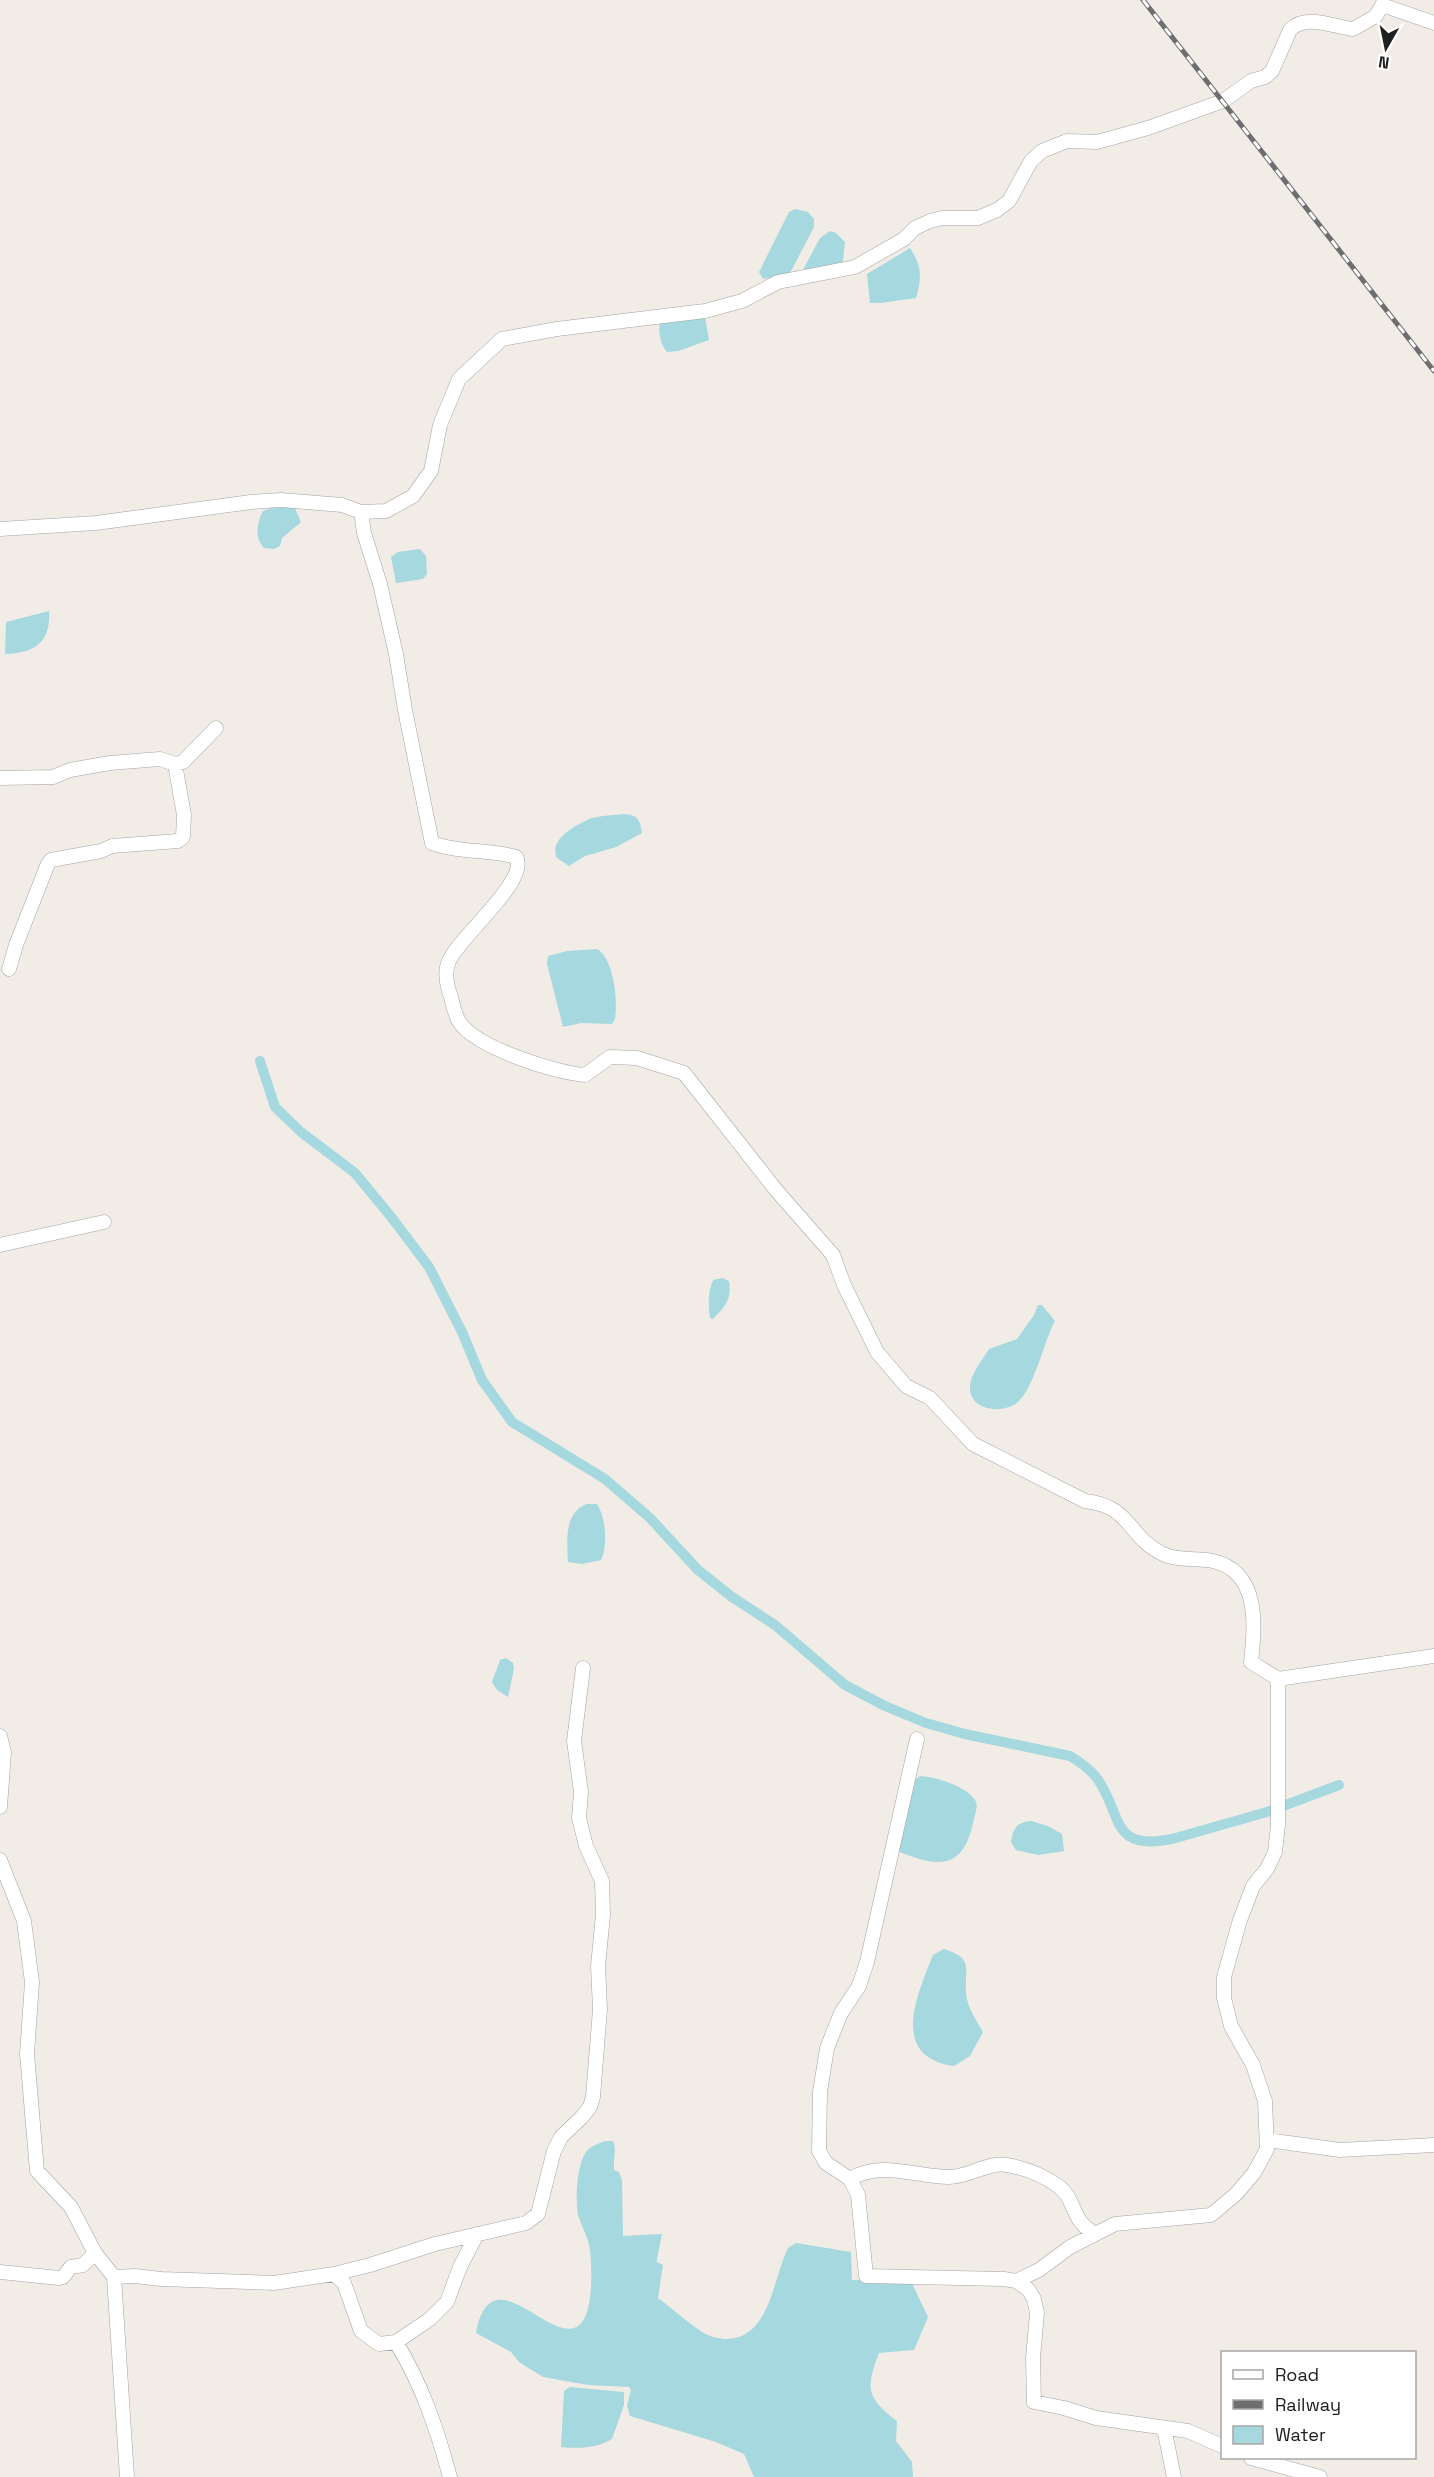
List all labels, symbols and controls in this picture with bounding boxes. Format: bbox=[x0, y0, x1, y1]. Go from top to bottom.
north arrow bbox=[1356, 18, 1416, 78]
text: N bbox=[1377, 51, 1391, 74]
legend bbox=[1221, 2351, 1416, 2459]
text: Road bbox=[1275, 2363, 1319, 2386]
text: Railway bbox=[1275, 2393, 1341, 2416]
text: Water bbox=[1275, 2423, 1326, 2446]

